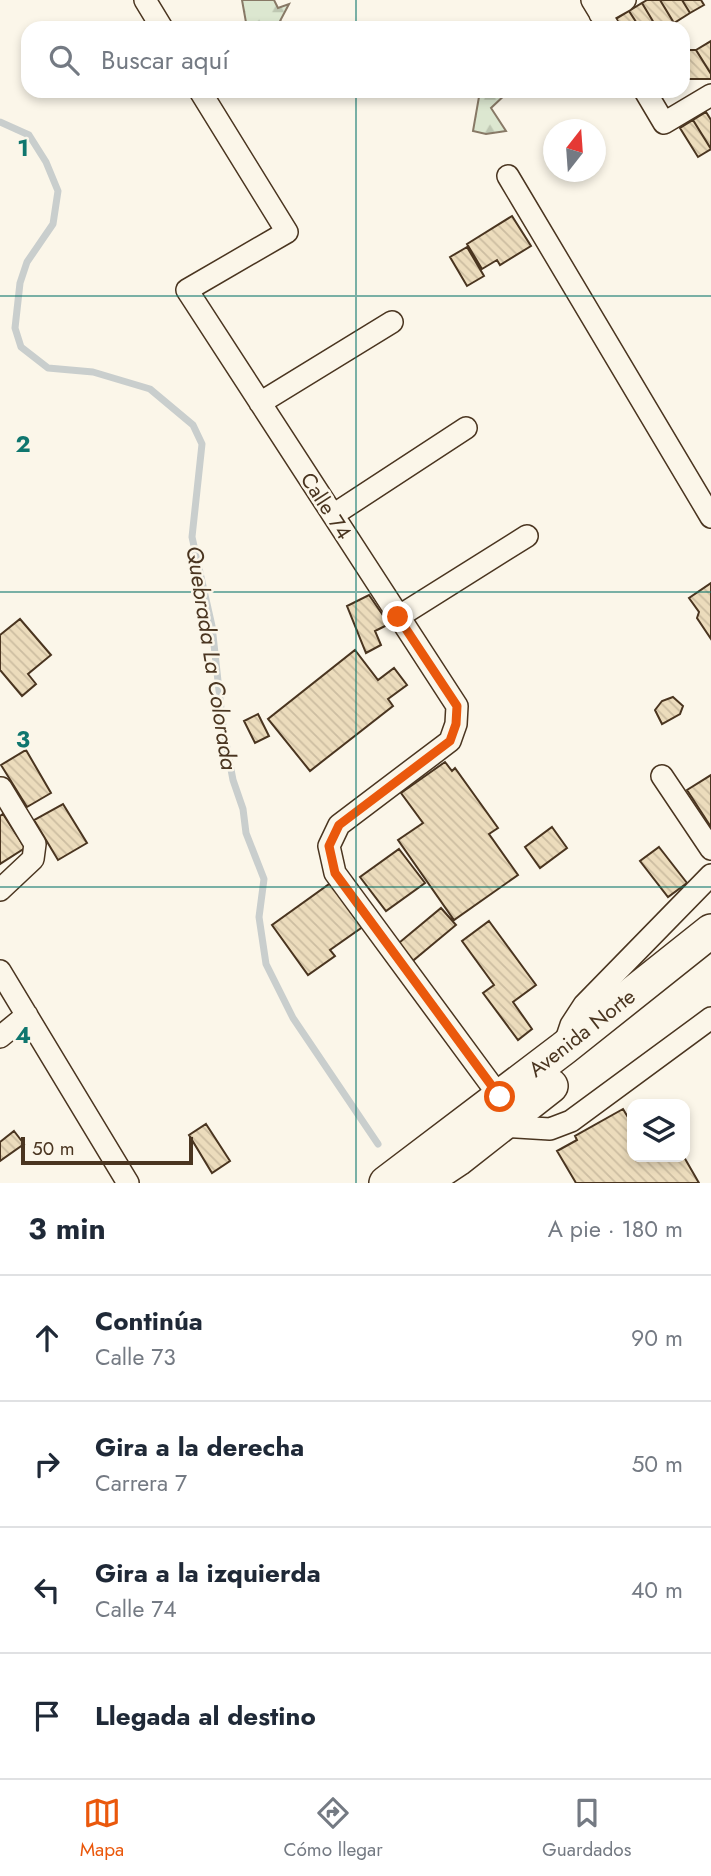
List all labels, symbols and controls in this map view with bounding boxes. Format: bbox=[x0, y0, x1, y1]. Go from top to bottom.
search box bbox=[21, 21, 690, 98]
icon: search bbox=[45, 41, 83, 79]
text: Buscar aquí bbox=[101, 41, 229, 79]
north arrow bbox=[543, 119, 606, 182]
text: 1 bbox=[17, 131, 29, 165]
text: 2 bbox=[15, 427, 31, 461]
street label: Calle 74 bbox=[293, 467, 359, 545]
water label: Quebrada La Colorada bbox=[177, 543, 247, 773]
route end bbox=[382, 601, 413, 632]
text: 3 bbox=[16, 722, 30, 756]
street label: Avenida Norte bbox=[522, 982, 642, 1084]
text: 4 bbox=[15, 1018, 31, 1052]
route start bbox=[484, 1081, 515, 1112]
map controls bbox=[627, 1099, 690, 1162]
button: layers bbox=[627, 1099, 690, 1162]
scale bar bbox=[21, 1134, 192, 1166]
text: 50 m bbox=[32, 1135, 75, 1162]
text: 3 min bbox=[28, 1207, 106, 1250]
text: A pie · 180 m bbox=[548, 1212, 683, 1246]
text: Continúa bbox=[95, 1302, 203, 1340]
icon: ahead bbox=[28, 1319, 66, 1357]
text: 90 m bbox=[631, 1321, 683, 1355]
text: Calle 73 bbox=[95, 1340, 176, 1374]
text: Gira a la derecha bbox=[95, 1428, 304, 1466]
icon: right bbox=[28, 1445, 66, 1483]
text: 50 m bbox=[631, 1447, 683, 1481]
text: Carrera 7 bbox=[95, 1466, 187, 1500]
text: Gira a la izquierda bbox=[95, 1554, 321, 1592]
icon: left bbox=[28, 1571, 66, 1609]
text: 40 m bbox=[631, 1573, 683, 1607]
text: Calle 74 bbox=[95, 1592, 177, 1626]
icon: arrive bbox=[28, 1697, 66, 1735]
text: Llegada al destino bbox=[95, 1697, 316, 1735]
tab: Mapa bbox=[80, 1794, 124, 1863]
tab: Cómo llegar bbox=[283, 1794, 383, 1863]
tab: Guardados bbox=[542, 1794, 631, 1863]

